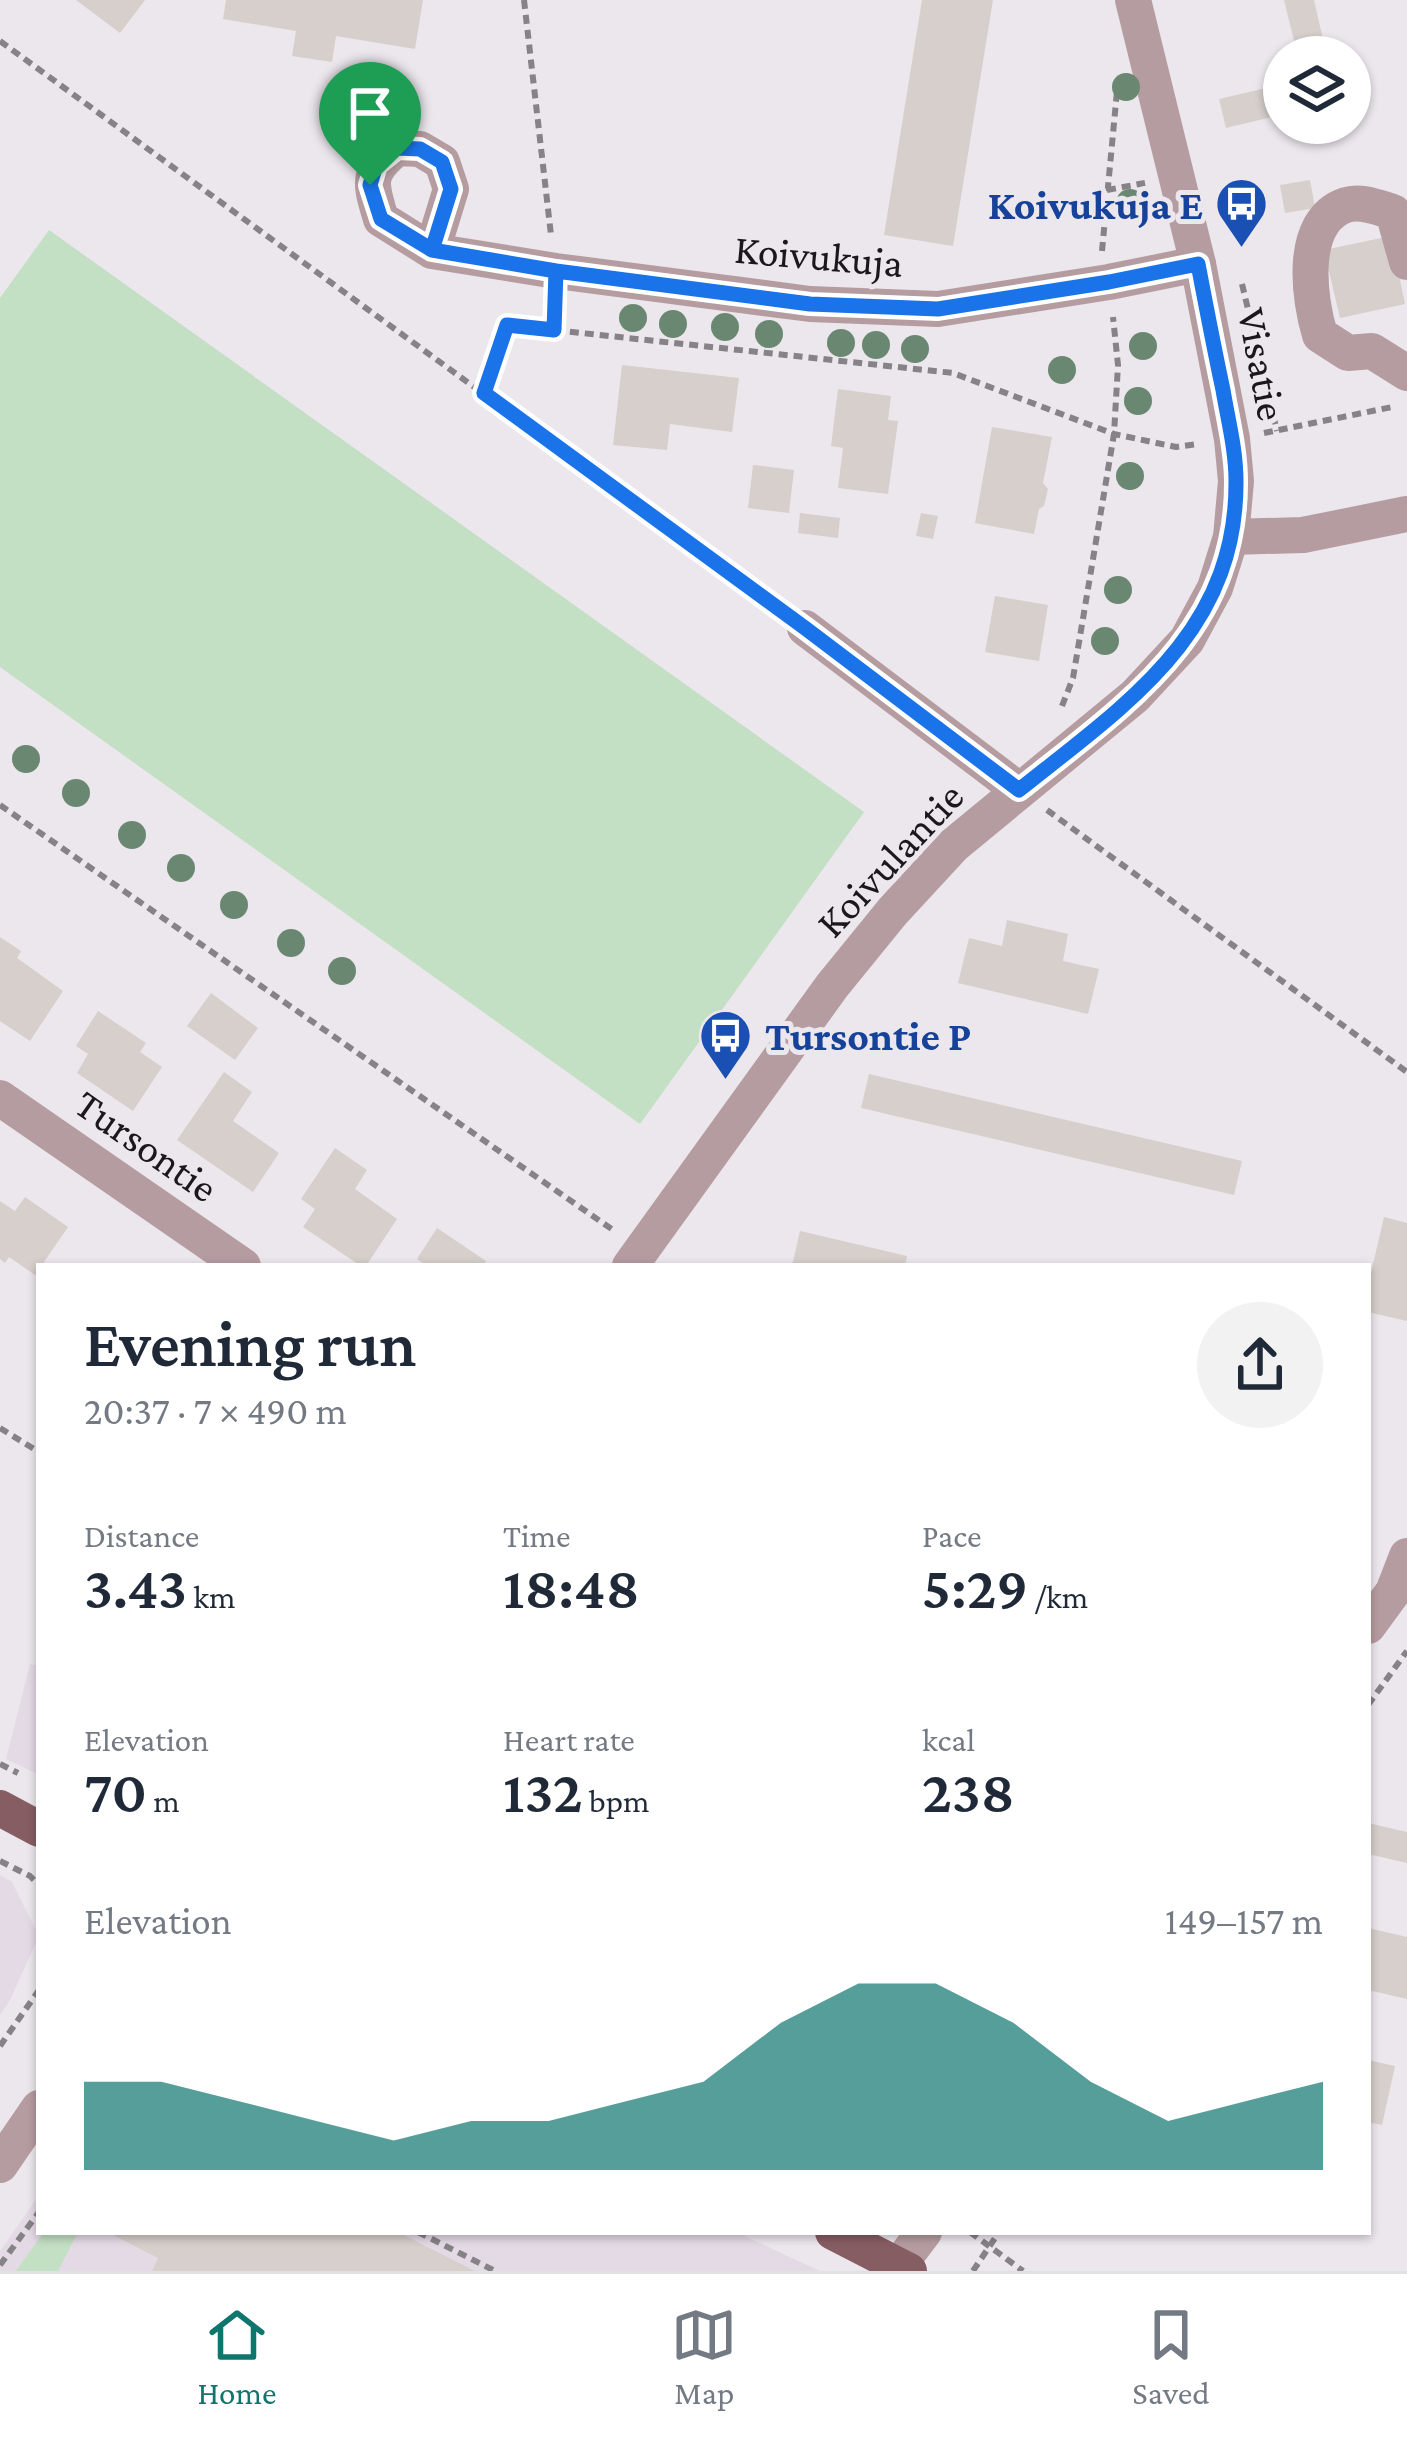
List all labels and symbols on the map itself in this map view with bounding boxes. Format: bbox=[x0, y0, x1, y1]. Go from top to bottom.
pin bbox=[319, 62, 421, 185]
bus stop icon: Koivukuja E bbox=[1214, 176, 1270, 250]
place label: Koivukuja E bbox=[988, 181, 1203, 229]
street label: Koivukuja bbox=[733, 225, 905, 287]
street label: Visatie bbox=[1229, 304, 1296, 424]
street label: Koivulantie bbox=[806, 773, 973, 946]
bus stop icon: Tursontie P bbox=[698, 1007, 754, 1081]
place label: Tursontie P bbox=[765, 1012, 971, 1059]
street label: Tursontie bbox=[67, 1079, 227, 1211]

